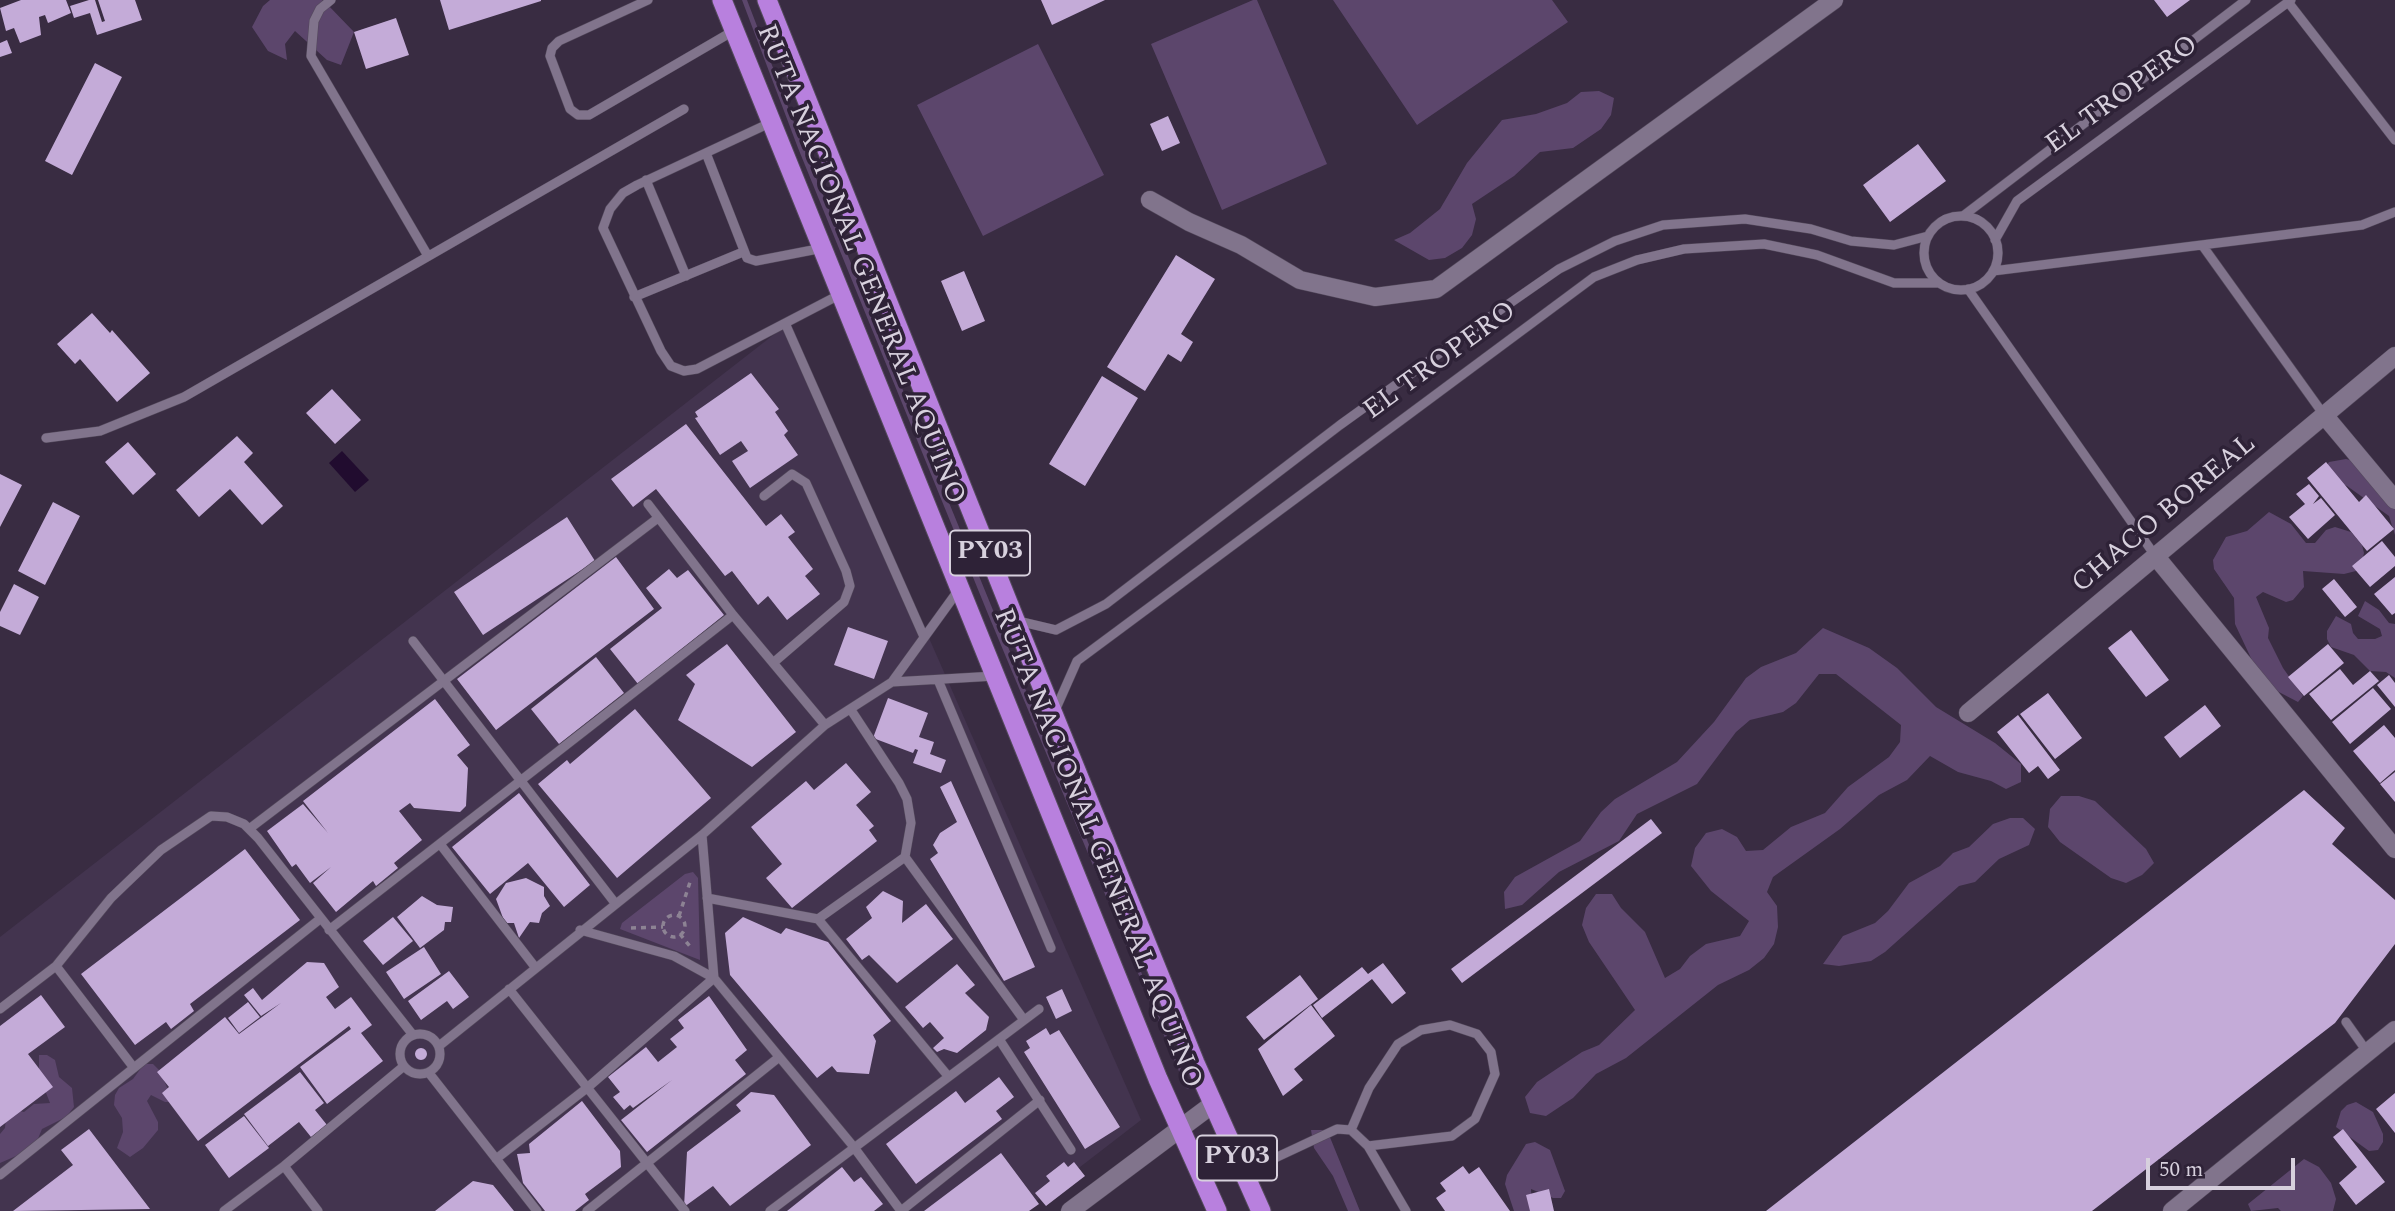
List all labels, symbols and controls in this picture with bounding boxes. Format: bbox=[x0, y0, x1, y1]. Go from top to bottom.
street label: RUTA NACIONAL GENERAL AQUINO bbox=[747, 20, 971, 510]
street label: EL TROPERO bbox=[2040, 29, 2206, 163]
street label: EL TROPERO bbox=[1358, 295, 1524, 429]
street label: CHACO BOREAL bbox=[2066, 428, 2264, 602]
road number: PY03 bbox=[950, 530, 1030, 576]
street label: RUTA NACIONAL GENERAL AQUINO bbox=[984, 604, 1208, 1094]
road number: PY03 bbox=[1197, 1135, 1277, 1180]
scale bar bbox=[2150, 1144, 2299, 1188]
text: 50 m bbox=[2159, 1154, 2203, 1186]

